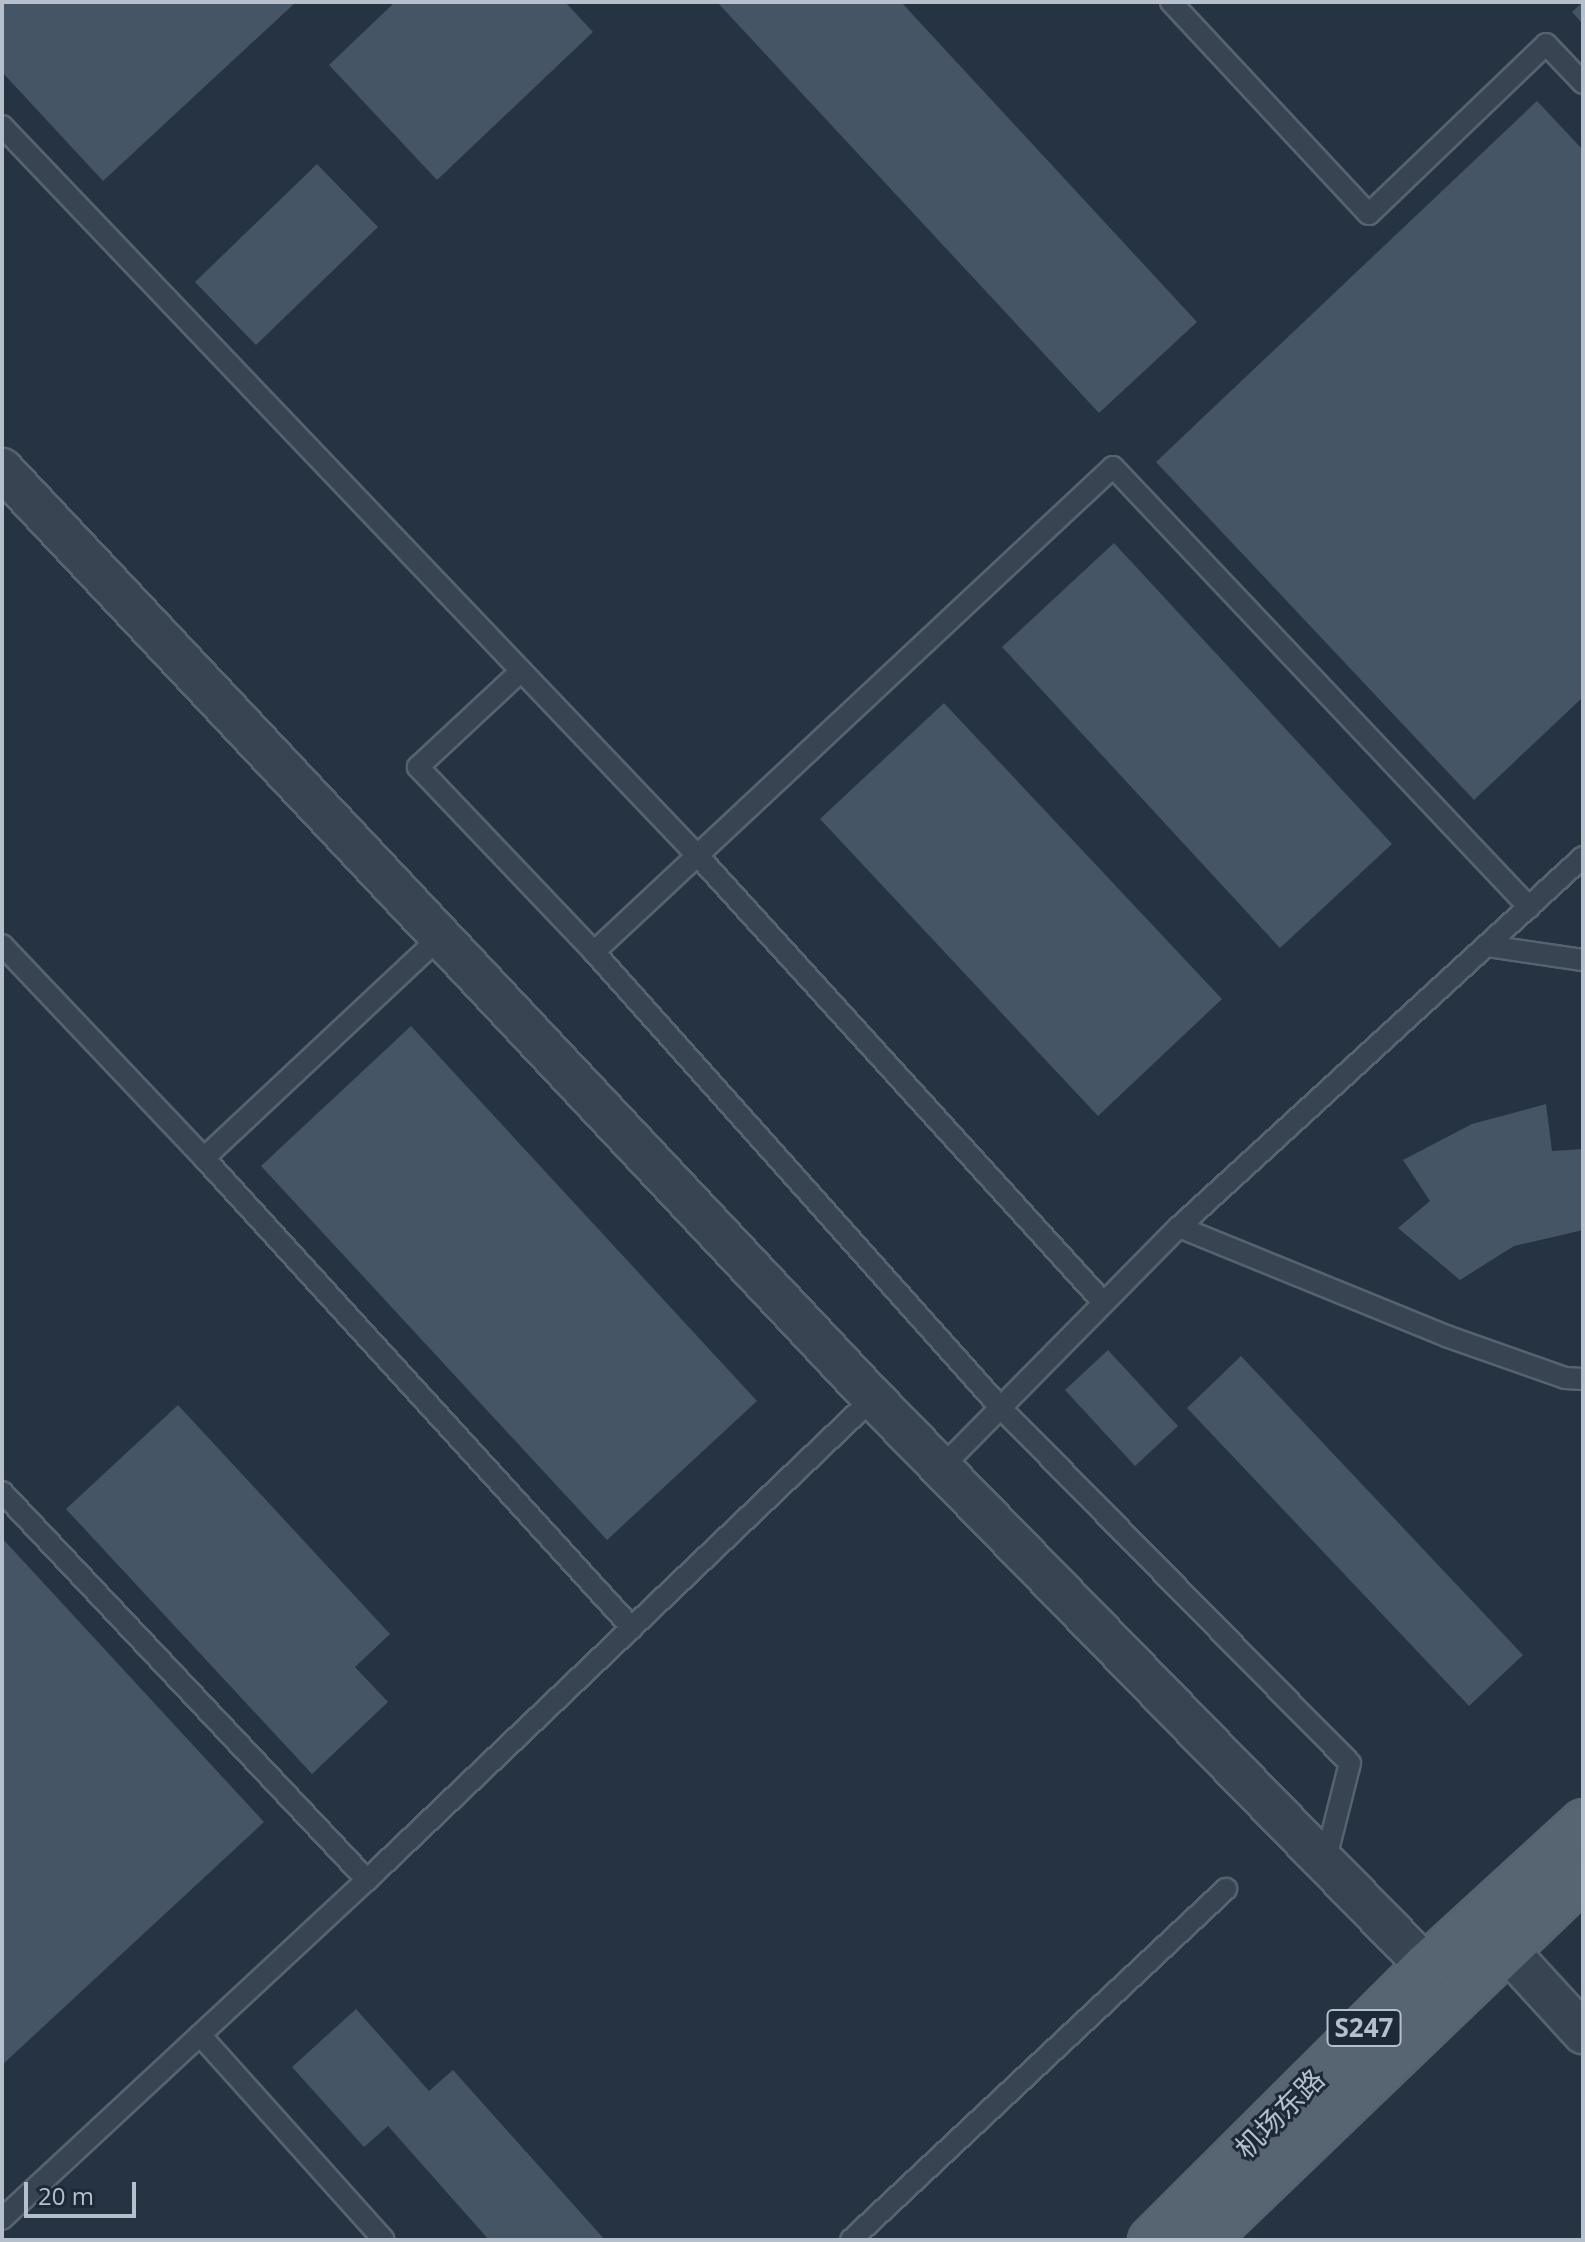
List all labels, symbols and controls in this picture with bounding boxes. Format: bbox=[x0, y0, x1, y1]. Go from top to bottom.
road number: S247 bbox=[1326, 2006, 1402, 2050]
street label: 机场东路 bbox=[1228, 2062, 1330, 2164]
scale bar bbox=[28, 2166, 140, 2216]
text: 20 m bbox=[38, 2179, 94, 2212]

